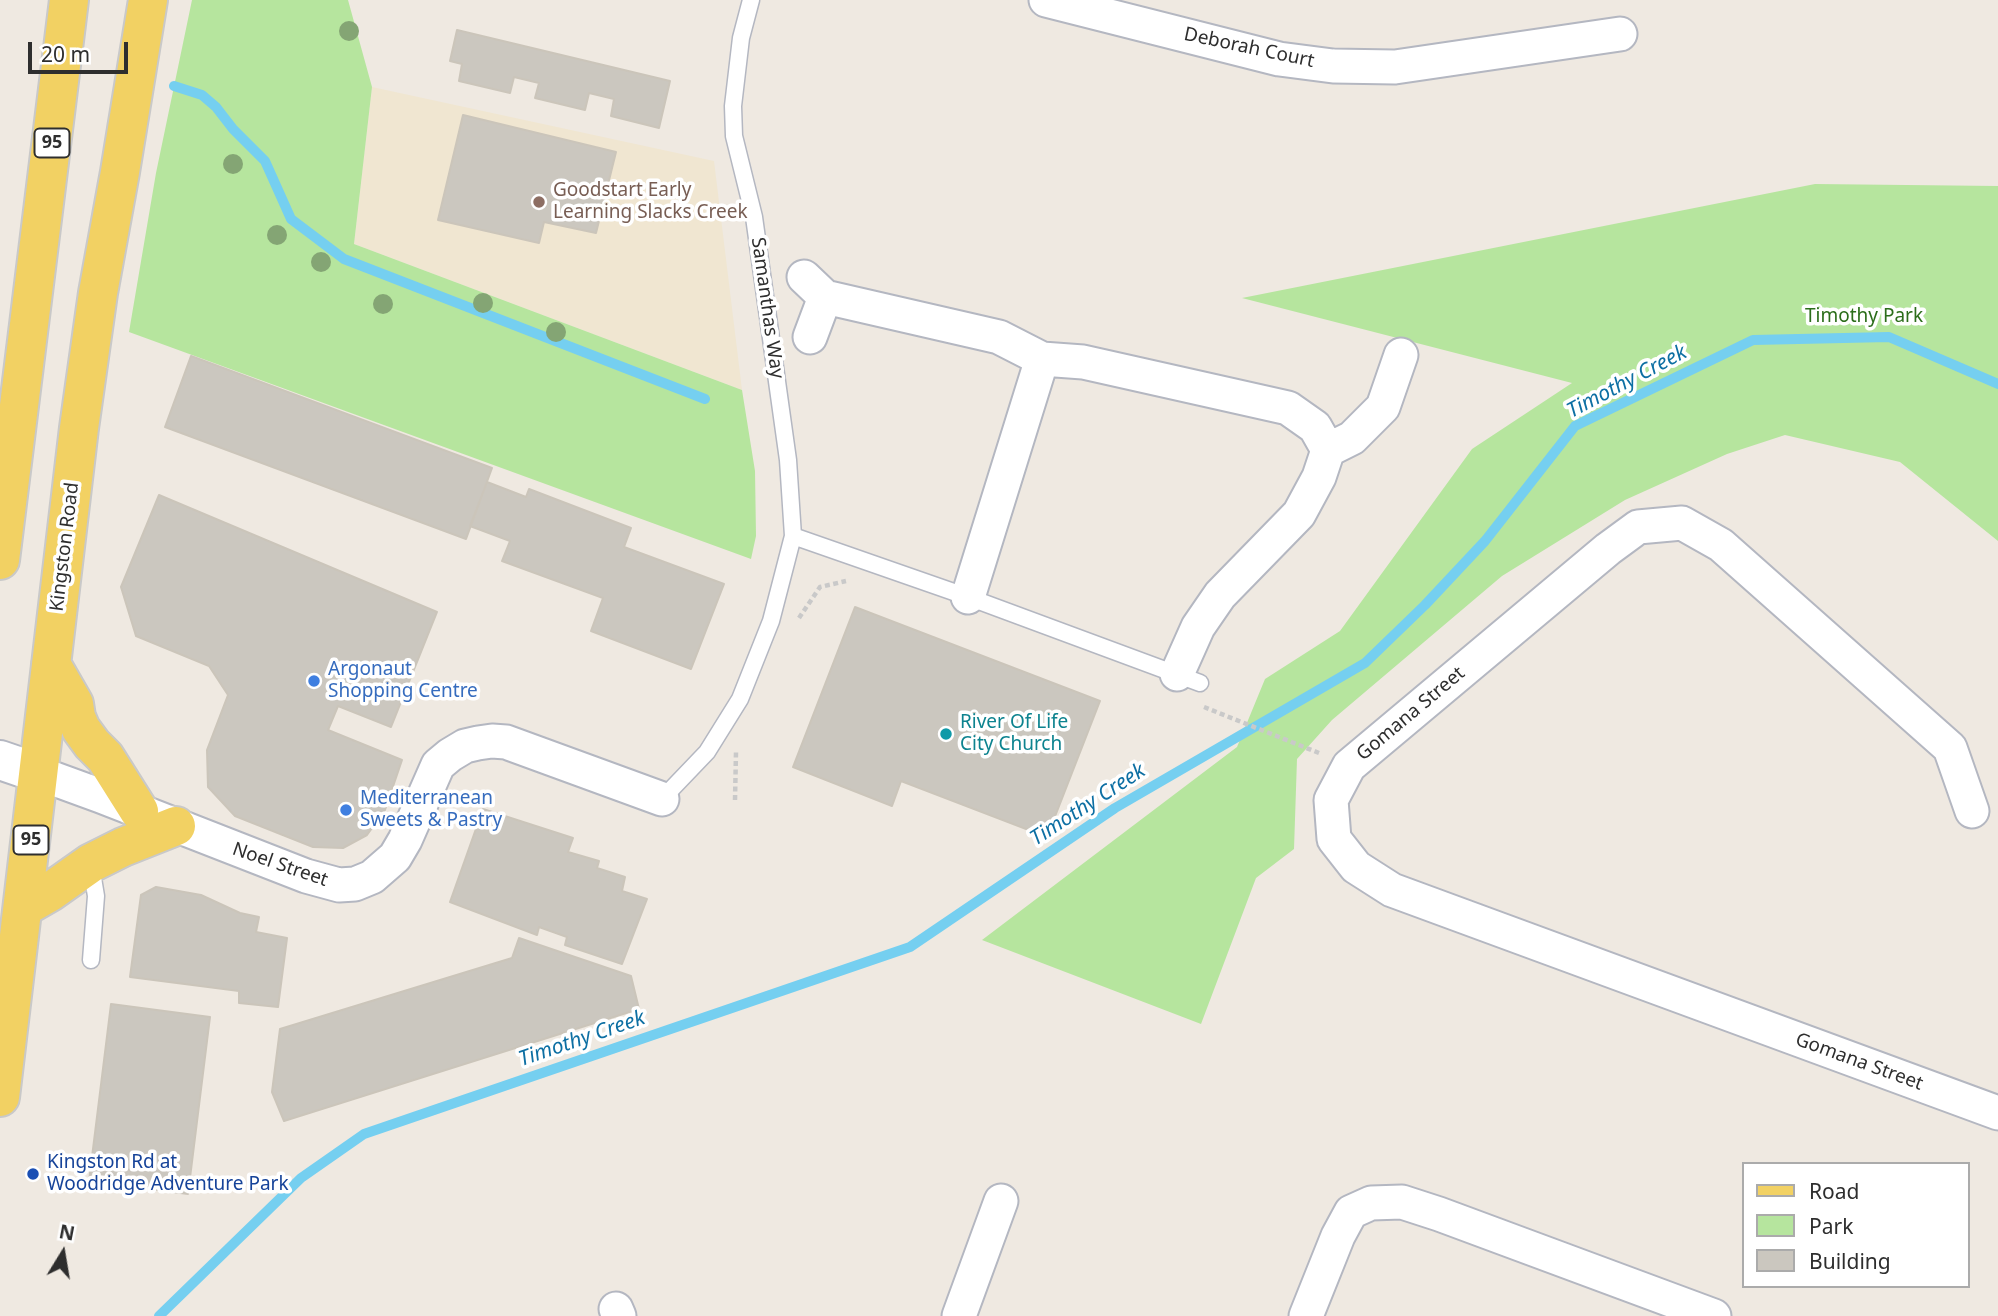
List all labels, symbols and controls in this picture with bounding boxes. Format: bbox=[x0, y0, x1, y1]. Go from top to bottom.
street label: Deborah Court bbox=[1182, 23, 1316, 73]
scale bar bbox=[32, 28, 131, 72]
text: 20 m bbox=[41, 40, 90, 68]
road number: 95 bbox=[34, 128, 70, 158]
place label: Goodstart Early Learning Slacks Creek bbox=[553, 180, 748, 224]
marker: Goodstart Early Learning Slacks Creek bbox=[531, 194, 547, 210]
street label: Samanthas Way bbox=[746, 236, 788, 380]
park label: Timothy Park bbox=[1805, 306, 1923, 328]
water label: Timothy Creek bbox=[1563, 340, 1691, 424]
street label: Kingston Road bbox=[46, 481, 84, 613]
place label: Argonaut Shopping Centre bbox=[328, 659, 478, 703]
street label: Gomana Street bbox=[1352, 662, 1470, 766]
marker: Argonaut Shopping Centre bbox=[306, 673, 322, 689]
place label: River Of Life City Church bbox=[960, 712, 1068, 756]
marker: River Of Life City Church bbox=[938, 726, 954, 742]
water label: Timothy Creek bbox=[1026, 758, 1150, 852]
place label: Mediterranean Sweets & Pastry bbox=[360, 788, 502, 832]
marker: Mediterranean Sweets & Pastry bbox=[338, 802, 354, 818]
road number: 95 bbox=[14, 826, 48, 854]
street label: Noel Street bbox=[229, 838, 331, 892]
water label: Timothy Creek bbox=[515, 1006, 649, 1072]
street label: Gomana Street bbox=[1792, 1028, 1926, 1096]
place label: Kingston Rd at Woodridge Adventure Park bbox=[47, 1152, 289, 1196]
legend bbox=[1742, 1162, 1970, 1288]
marker: Kingston Rd at Woodridge Adventure Park bbox=[25, 1166, 41, 1182]
text: Road bbox=[1809, 1177, 1859, 1205]
text: Park bbox=[1809, 1212, 1853, 1240]
north arrow bbox=[28, 1218, 98, 1288]
text: N bbox=[57, 1218, 77, 1247]
text: Building bbox=[1809, 1247, 1891, 1275]

